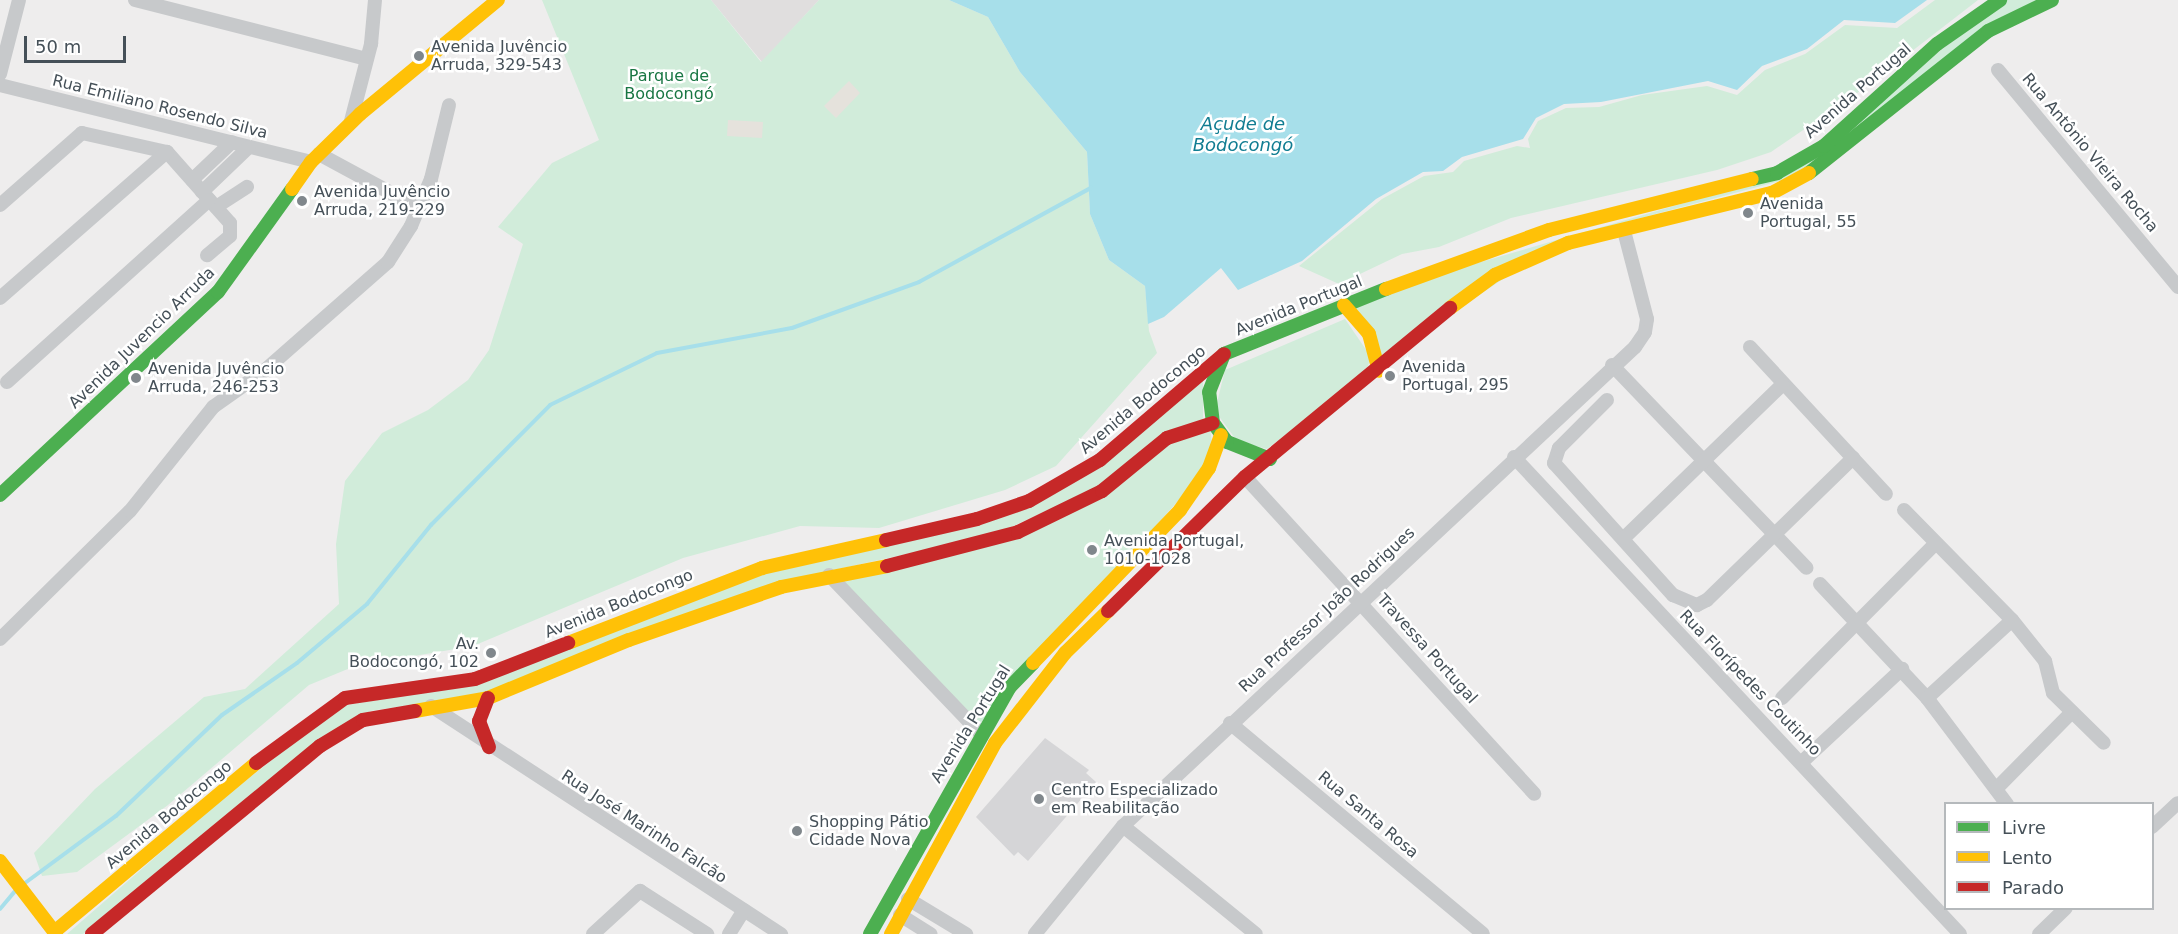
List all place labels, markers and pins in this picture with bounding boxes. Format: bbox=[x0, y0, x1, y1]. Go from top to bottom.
place label: Avenida Juvêncio Arruda, 329-543 bbox=[431, 37, 567, 75]
marker: Avenida Juvêncio Arruda, 329-543 bbox=[412, 49, 426, 63]
place label: Avenida Juvêncio Arruda, 219-229 bbox=[314, 182, 450, 220]
marker: Avenida Juvêncio Arruda, 219-229 bbox=[295, 194, 309, 208]
place label: Avenida Portugal, 55 bbox=[1760, 194, 1857, 232]
marker: Avenida Portugal, 55 bbox=[1741, 206, 1755, 220]
place label: Avenida Portugal, 295 bbox=[1402, 357, 1509, 395]
place label: Avenida Juvêncio Arruda, 246-253 bbox=[148, 359, 284, 397]
marker: Avenida Portugal, 295 bbox=[1383, 369, 1397, 383]
marker: Avenida Juvêncio Arruda, 246-253 bbox=[129, 371, 143, 385]
place label: Avenida Portugal, 1010-1028 bbox=[1104, 531, 1244, 569]
marker: Avenida Portugal, 1010-1028 bbox=[1085, 543, 1099, 557]
place label: Av. Bodocongó, 102 bbox=[349, 634, 479, 672]
marker: Av. Bodocongó, 102 bbox=[484, 646, 498, 660]
place label: Centro Especializado em Reabilitação bbox=[1051, 780, 1218, 818]
marker: Centro Especializado em Reabilitação bbox=[1032, 792, 1046, 806]
place label: Shopping Pátio Cidade Nova bbox=[809, 812, 928, 850]
marker: Shopping Pátio Cidade Nova bbox=[790, 824, 804, 838]

